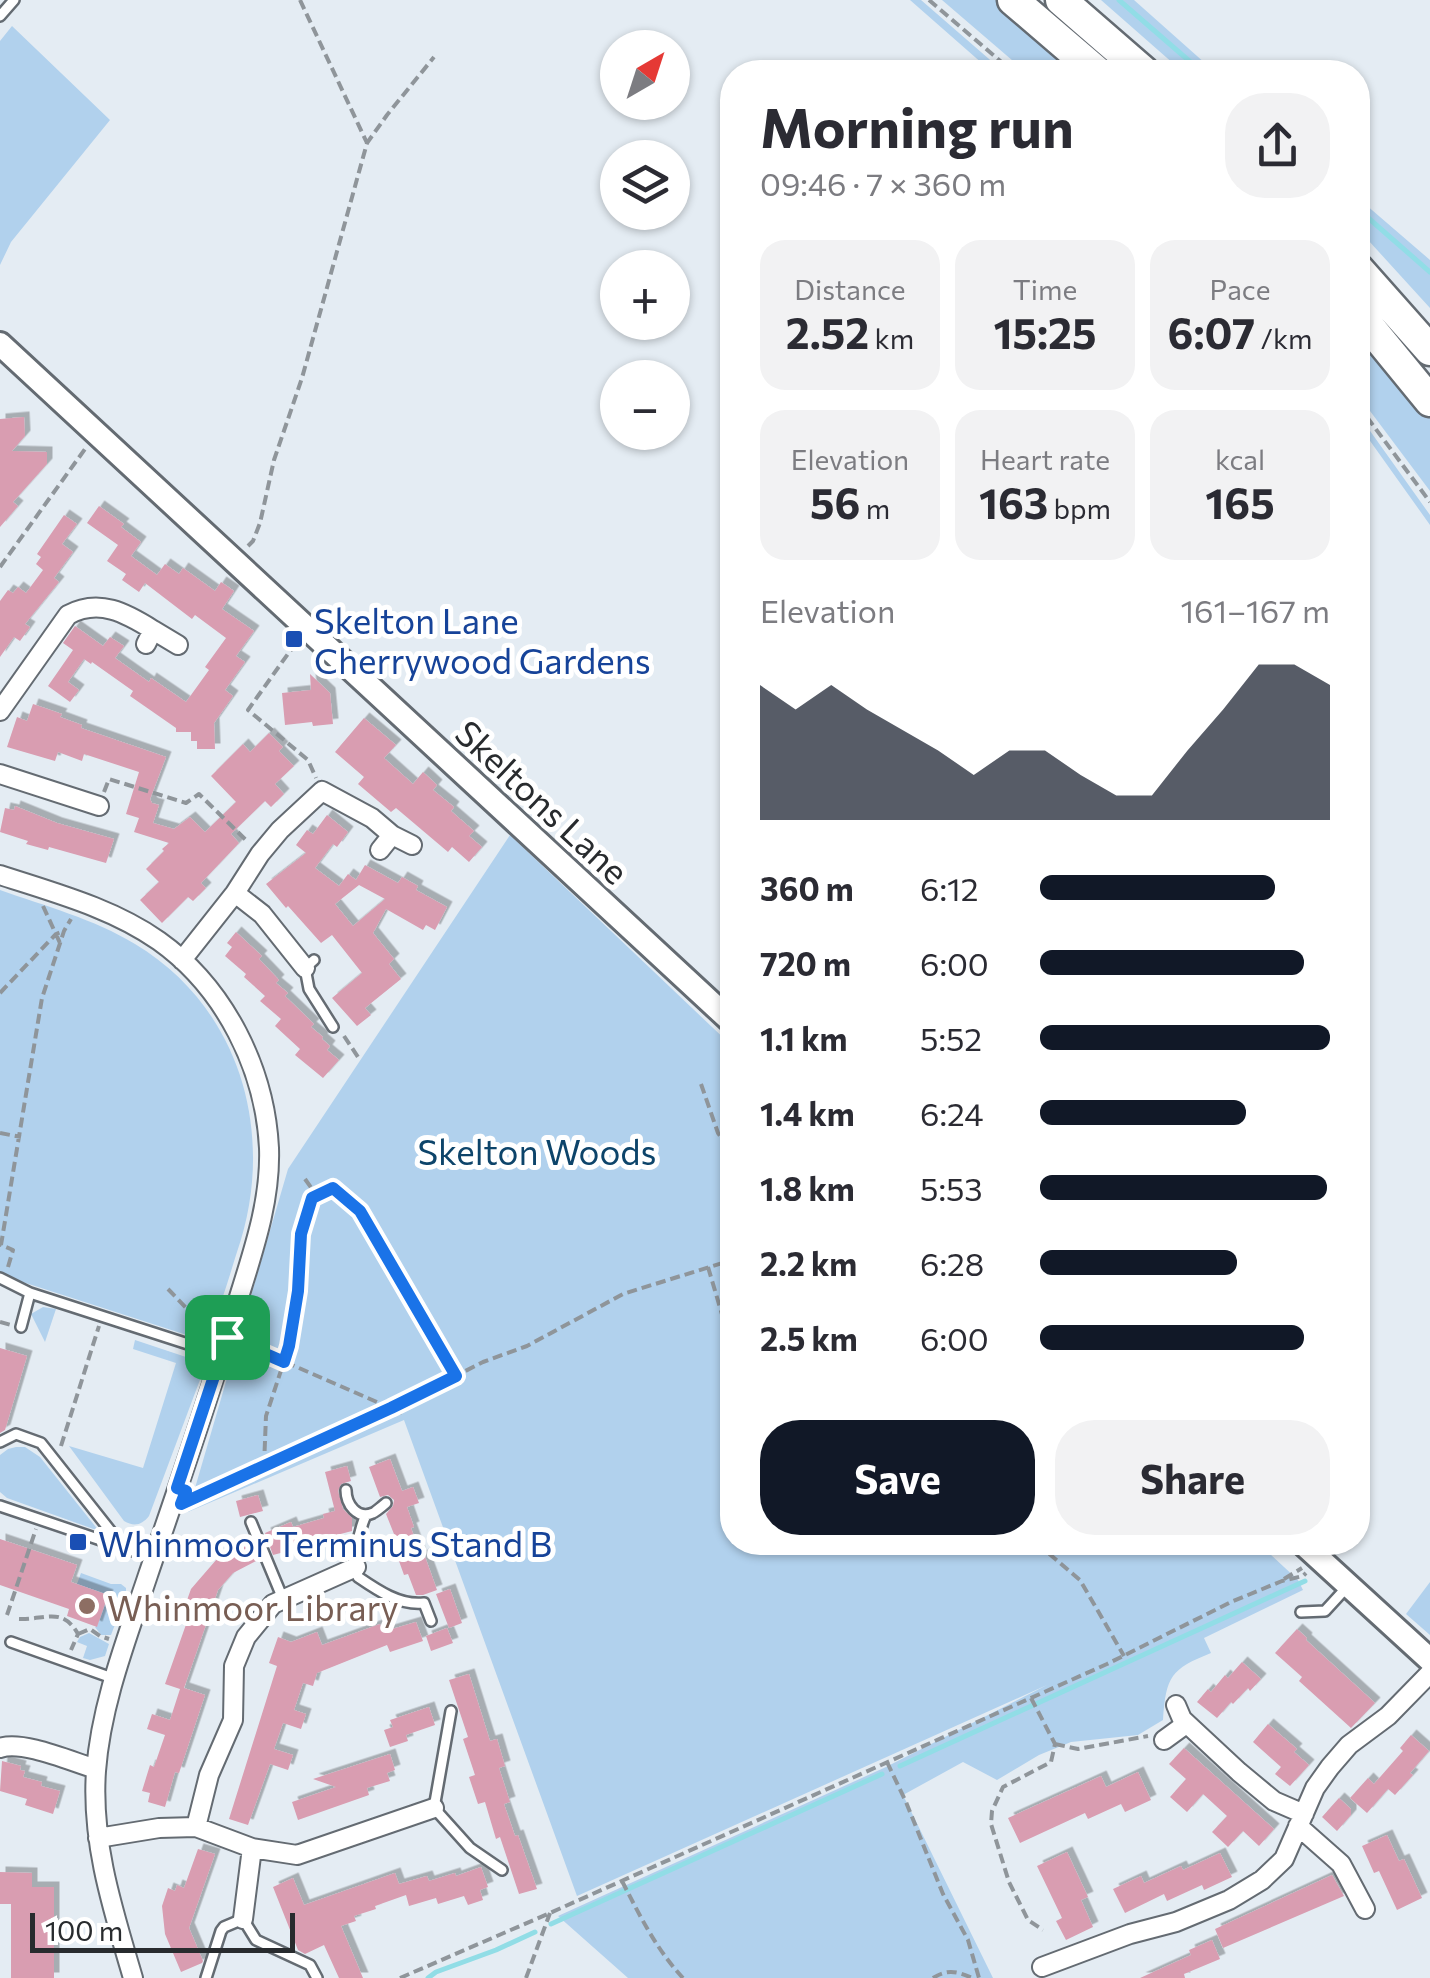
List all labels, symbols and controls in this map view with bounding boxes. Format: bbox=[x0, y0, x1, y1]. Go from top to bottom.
north arrow bbox=[600, 30, 690, 120]
map controls bbox=[600, 30, 690, 450]
text: Morning run bbox=[760, 92, 1074, 159]
button: share bbox=[1225, 93, 1330, 198]
button: layers bbox=[600, 140, 690, 230]
text: 09:46 · 7 × 360 m bbox=[760, 163, 1006, 203]
button: + bbox=[600, 250, 690, 340]
text: Distance bbox=[794, 272, 906, 306]
text: Time bbox=[1013, 272, 1077, 306]
text: Pace bbox=[1210, 272, 1270, 306]
text: 2.52 bbox=[786, 306, 869, 358]
text: 15:25 bbox=[994, 306, 1096, 358]
text: 6:07 bbox=[1167, 306, 1255, 358]
text: km bbox=[869, 321, 914, 355]
text: /km bbox=[1255, 321, 1313, 355]
button: − bbox=[600, 360, 690, 450]
text: Elevation bbox=[791, 442, 909, 476]
text: Heart rate bbox=[980, 442, 1110, 476]
text: kcal bbox=[1215, 442, 1265, 476]
text: 56 bbox=[810, 476, 860, 528]
text: 163 bbox=[979, 476, 1048, 528]
text: 165 bbox=[1205, 476, 1275, 528]
text: m bbox=[860, 491, 890, 525]
text: bpm bbox=[1048, 491, 1111, 525]
text: Elevation bbox=[760, 590, 895, 630]
text: 161–167 m bbox=[1180, 590, 1330, 630]
place label: Skelton Lane Cherrywood Gardens bbox=[314, 598, 651, 681]
marker: Skelton Lane Cherrywood Gardens bbox=[283, 628, 305, 650]
street label: Skeltons Lane bbox=[448, 710, 638, 892]
text: 360 m bbox=[760, 868, 854, 908]
text: 6:12 bbox=[920, 868, 978, 908]
text: 720 m bbox=[760, 943, 851, 983]
text: 6:00 bbox=[920, 943, 989, 983]
text: 1.1 km bbox=[760, 1018, 847, 1058]
text: 5:52 bbox=[920, 1018, 982, 1058]
text: 1.4 km bbox=[760, 1093, 855, 1133]
text: 6:24 bbox=[920, 1093, 983, 1133]
park label: Skelton Woods bbox=[417, 1129, 657, 1172]
text: 1.8 km bbox=[760, 1168, 855, 1208]
text: 5:53 bbox=[920, 1168, 983, 1208]
text: 2.2 km bbox=[760, 1243, 857, 1283]
text: 6:28 bbox=[920, 1243, 984, 1283]
pin bbox=[185, 1295, 270, 1380]
icon: arrive bbox=[200, 1310, 255, 1365]
text: 2.5 km bbox=[760, 1318, 858, 1358]
text: 6:00 bbox=[920, 1318, 989, 1358]
button: Save bbox=[760, 1420, 1035, 1535]
button: Share bbox=[1055, 1420, 1330, 1535]
place label: Whinmoor Terminus Stand B bbox=[98, 1521, 552, 1564]
marker: Whinmoor Terminus Stand B bbox=[67, 1531, 89, 1553]
place label: Whinmoor Library bbox=[107, 1585, 399, 1628]
marker: Whinmoor Library bbox=[76, 1595, 98, 1617]
scale bar bbox=[30, 1908, 295, 1952]
text: 100 m bbox=[45, 1913, 123, 1947]

